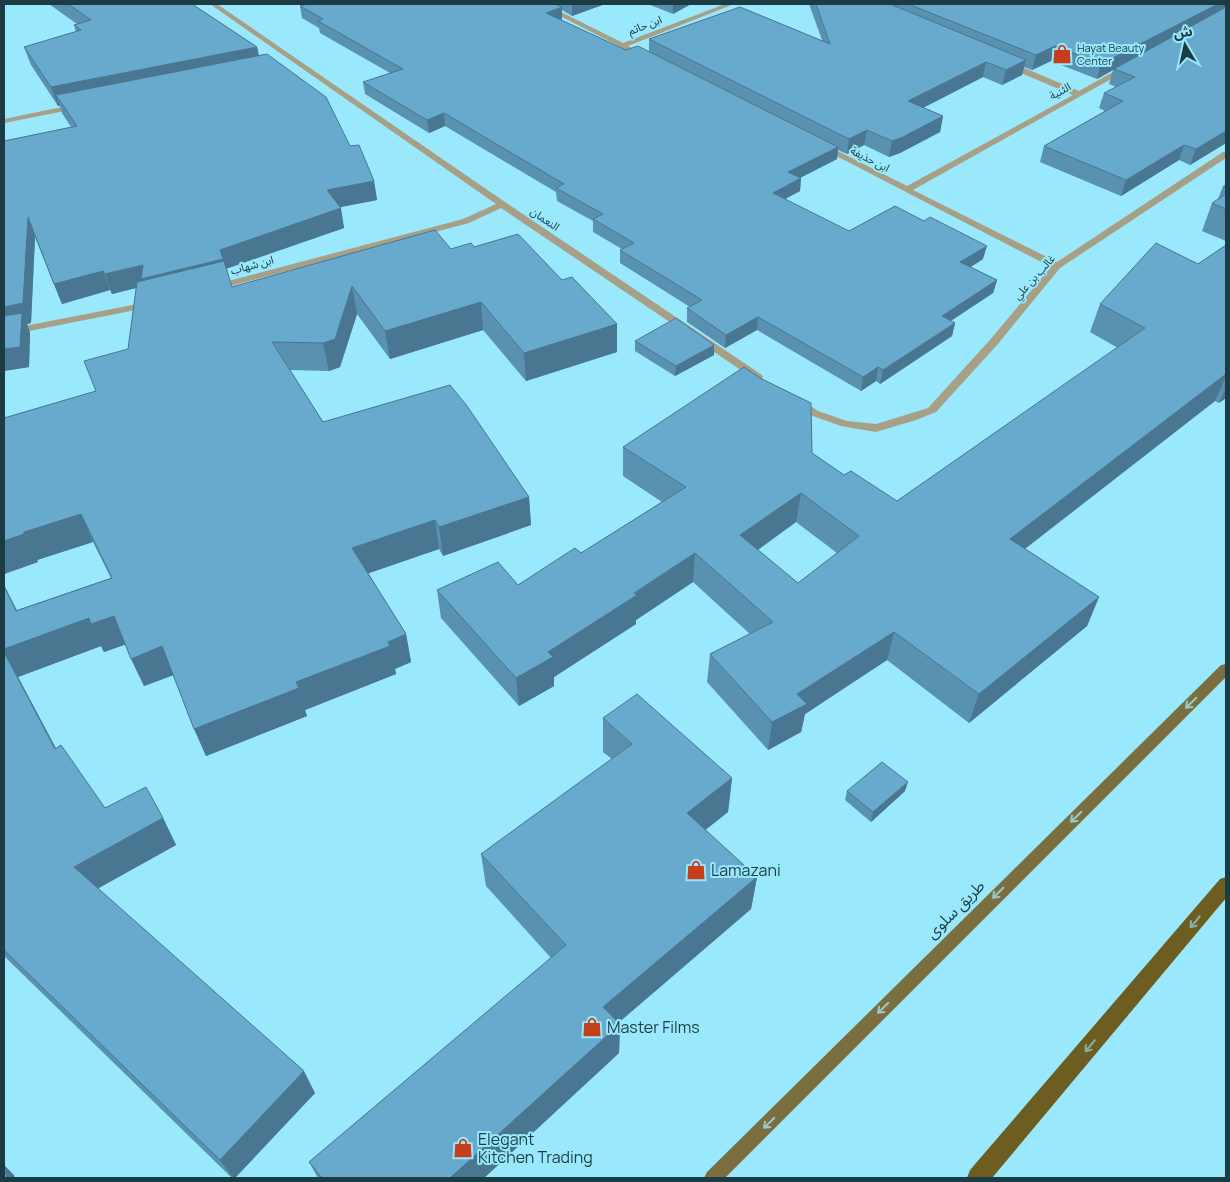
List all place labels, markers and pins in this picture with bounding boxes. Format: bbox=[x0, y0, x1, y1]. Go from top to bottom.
place label: Hayat Beauty Center bbox=[1077, 40, 1145, 68]
shop icon: Hayat Beauty Center bbox=[1051, 43, 1073, 65]
shop icon: Lamazani bbox=[685, 859, 707, 881]
place label: Lamazani bbox=[711, 859, 781, 881]
shop icon: Master Films bbox=[581, 1016, 603, 1038]
place label: Master Films bbox=[607, 1016, 700, 1038]
place label: Elegant Kitchen Trading bbox=[478, 1128, 593, 1168]
shop icon: Elegant Kitchen Trading bbox=[452, 1137, 474, 1159]

